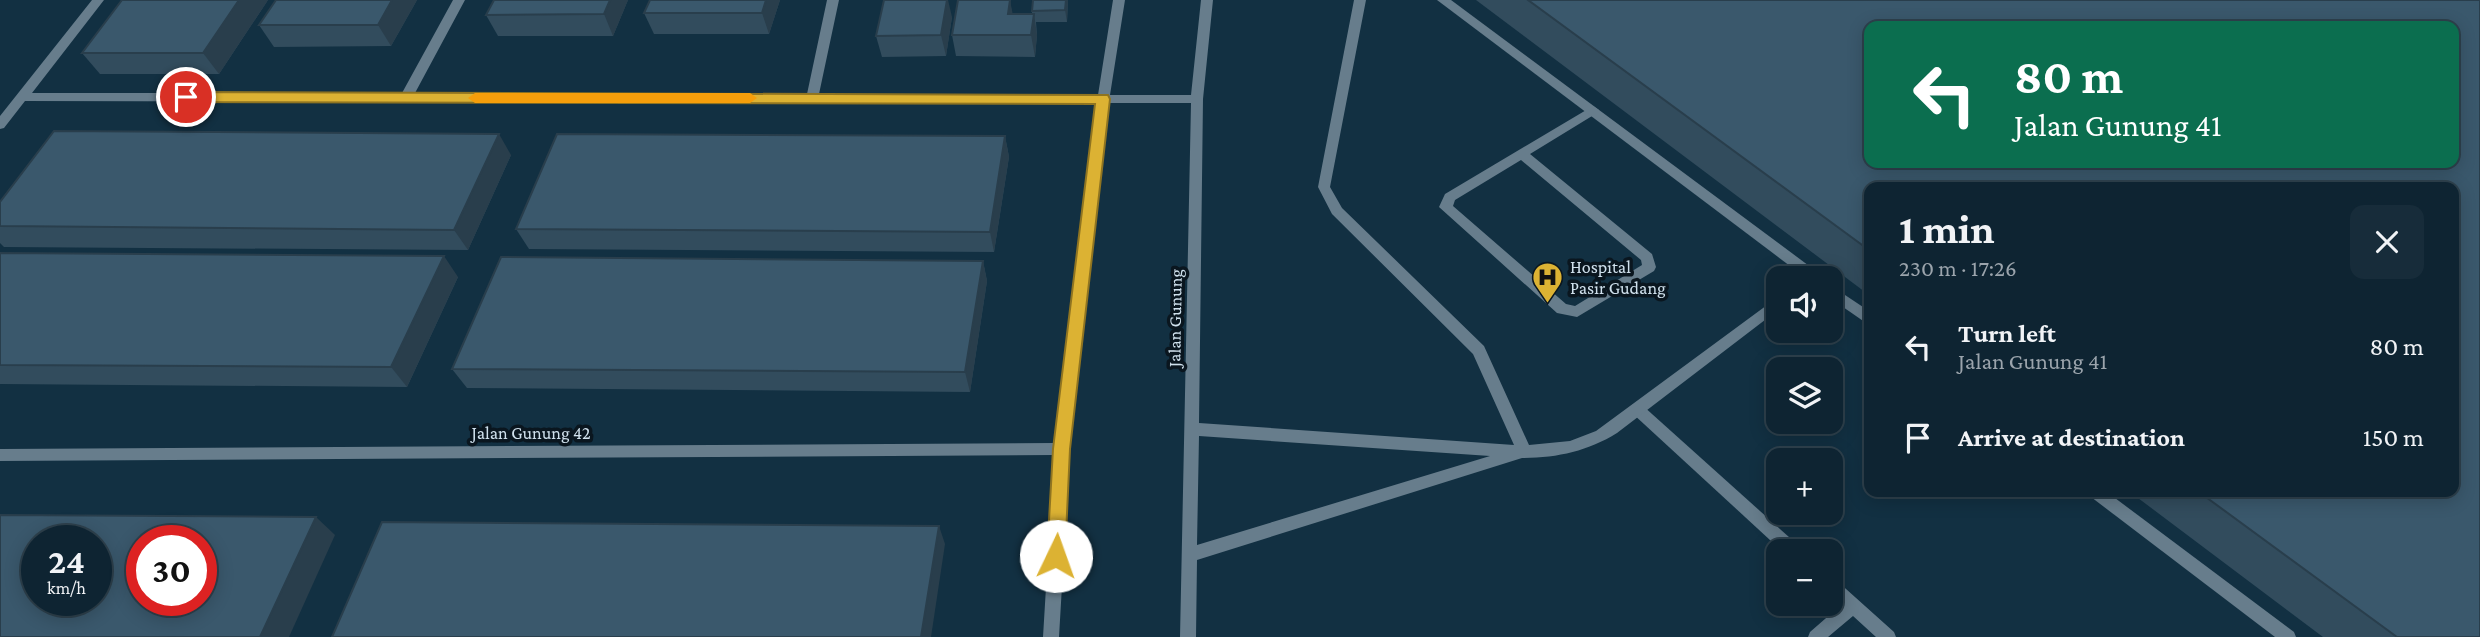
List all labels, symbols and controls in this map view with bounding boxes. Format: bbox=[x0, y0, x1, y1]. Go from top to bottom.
icon: left bbox=[1899, 49, 1990, 140]
text: 80 m bbox=[2014, 49, 2123, 104]
pin bbox=[156, 67, 216, 127]
icon: arrive bbox=[167, 78, 205, 116]
text: Jalan Gunung 41 bbox=[2014, 107, 2222, 143]
text: 1 min bbox=[1899, 205, 1995, 252]
button: close bbox=[2350, 205, 2424, 279]
text: 230 m · 17:26 bbox=[1899, 255, 2017, 281]
place label: Hospital Pasir Gudang bbox=[1570, 257, 1666, 298]
hospital icon: Hospital Pasir Gudang bbox=[1530, 260, 1564, 304]
map controls bbox=[1766, 266, 1843, 616]
button: sound bbox=[1766, 266, 1843, 343]
street label: Jalan Gunung bbox=[1164, 268, 1186, 369]
text: Turn left bbox=[1958, 319, 2056, 348]
icon: left bbox=[1899, 328, 1937, 366]
text: 80 m bbox=[2370, 332, 2424, 361]
text: Jalan Gunung 41 bbox=[1958, 348, 2107, 374]
button: layers bbox=[1766, 357, 1843, 434]
icon: arrive bbox=[1899, 419, 1937, 457]
street label: Jalan Gunung 42 bbox=[469, 423, 591, 443]
text: Arrive at destination bbox=[1958, 423, 2185, 452]
text: 150 m bbox=[2363, 423, 2424, 452]
button: + bbox=[1766, 448, 1843, 525]
position arrow bbox=[1019, 519, 1093, 593]
speed limit sign: 30 bbox=[126, 525, 217, 616]
button: − bbox=[1766, 539, 1843, 616]
text: 24 bbox=[48, 542, 85, 581]
text: km/h bbox=[47, 578, 86, 598]

